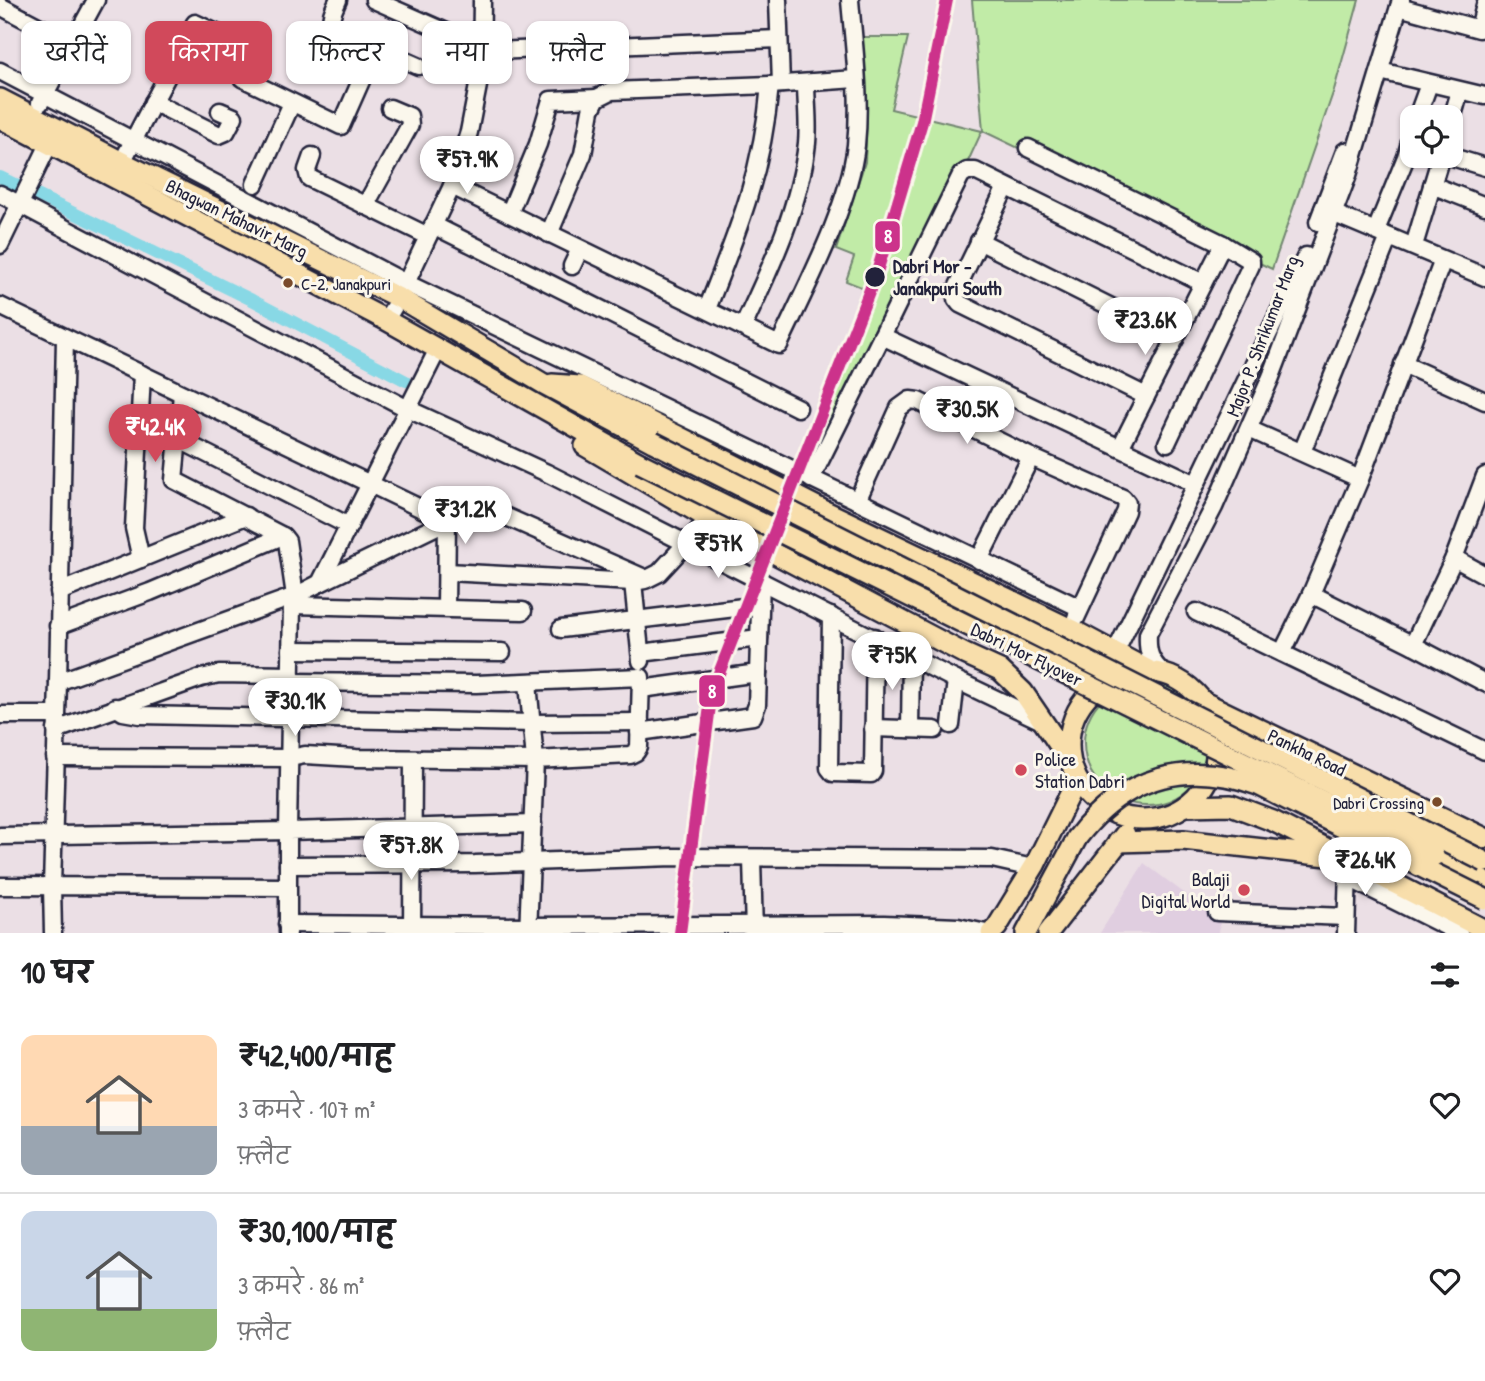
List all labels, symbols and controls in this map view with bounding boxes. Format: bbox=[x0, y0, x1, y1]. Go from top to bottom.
chip: खरीदें bbox=[21, 21, 131, 84]
chip: किराया bbox=[145, 21, 272, 84]
chip: फ़िल्टर bbox=[286, 21, 408, 84]
chip: नया bbox=[422, 21, 512, 84]
chip: फ़्लैट bbox=[526, 21, 629, 84]
map controls bbox=[1400, 105, 1463, 168]
button: locate bbox=[1400, 105, 1463, 168]
pin: ₹57.9K bbox=[410, 136, 524, 196]
text: ₹57.9K bbox=[436, 143, 498, 174]
street label: Bhagwan Mahavir Marg bbox=[162, 172, 312, 264]
line badge: 8 bbox=[874, 220, 901, 253]
text: 8 bbox=[884, 223, 892, 249]
street label: Major P. Shrikumar Marg bbox=[1219, 252, 1305, 420]
place label: Dabri Mor - Janakpuri South bbox=[893, 253, 1002, 302]
marker: Dabri Mor - Janakpuri South bbox=[863, 265, 887, 289]
place label: C-2, Janakpuri bbox=[301, 272, 391, 295]
marker: C-2, Janakpuri bbox=[281, 276, 295, 290]
pin: ₹23.6K bbox=[1088, 298, 1202, 357]
text: ₹23.6K bbox=[1114, 304, 1176, 335]
pin: ₹30.5K bbox=[910, 386, 1024, 446]
text: ₹30.5K bbox=[935, 393, 999, 424]
pin: ₹42.4K bbox=[98, 405, 212, 464]
text: ₹42.4K bbox=[125, 411, 185, 442]
pin: ₹31.2K bbox=[408, 486, 522, 546]
text: ₹31.2K bbox=[434, 493, 496, 524]
pin: ₹57K bbox=[677, 520, 759, 580]
text: ₹57K bbox=[694, 527, 742, 558]
street label: Dabri Mor Flyover bbox=[967, 616, 1088, 693]
pin: ₹75K bbox=[851, 632, 933, 692]
text: ₹75K bbox=[868, 639, 916, 670]
line badge: 8 bbox=[698, 674, 726, 708]
pin: ₹30.1K bbox=[238, 678, 352, 738]
text: 8 bbox=[708, 678, 716, 704]
text: ₹30.1K bbox=[264, 685, 326, 716]
street label: Pankha Road bbox=[1264, 722, 1351, 782]
place label: Police Station Dabri bbox=[1035, 746, 1125, 794]
marker: Police Station Dabri bbox=[1013, 762, 1029, 778]
place label: Dabri Crossing bbox=[1333, 791, 1424, 814]
marker: Dabri Crossing bbox=[1430, 795, 1444, 809]
pin: ₹57.8K bbox=[354, 822, 468, 882]
text: ₹57.8K bbox=[379, 829, 443, 860]
pin: ₹26.4K bbox=[1308, 838, 1422, 897]
text: ₹26.4K bbox=[1334, 844, 1396, 875]
place label: Balaji Digital World bbox=[1141, 866, 1231, 914]
marker: Balaji Digital World bbox=[1236, 882, 1252, 898]
text: 10 घर bbox=[21, 952, 92, 992]
icon: filters bbox=[1426, 956, 1464, 994]
text: ₹42,400/माह bbox=[238, 1035, 394, 1075]
icon: home bbox=[77, 1063, 161, 1147]
icon: heart bbox=[1426, 1086, 1464, 1124]
text: 3 कमरे · 107 m² bbox=[238, 1094, 375, 1125]
text: फ़्लैट bbox=[238, 1140, 290, 1171]
text: ₹30,100/माह bbox=[238, 1211, 395, 1251]
icon: home bbox=[77, 1239, 161, 1323]
icon: heart bbox=[1426, 1262, 1464, 1300]
text: 3 कमरे · 86 m² bbox=[238, 1270, 364, 1301]
text: फ़्लैट bbox=[238, 1316, 290, 1347]

